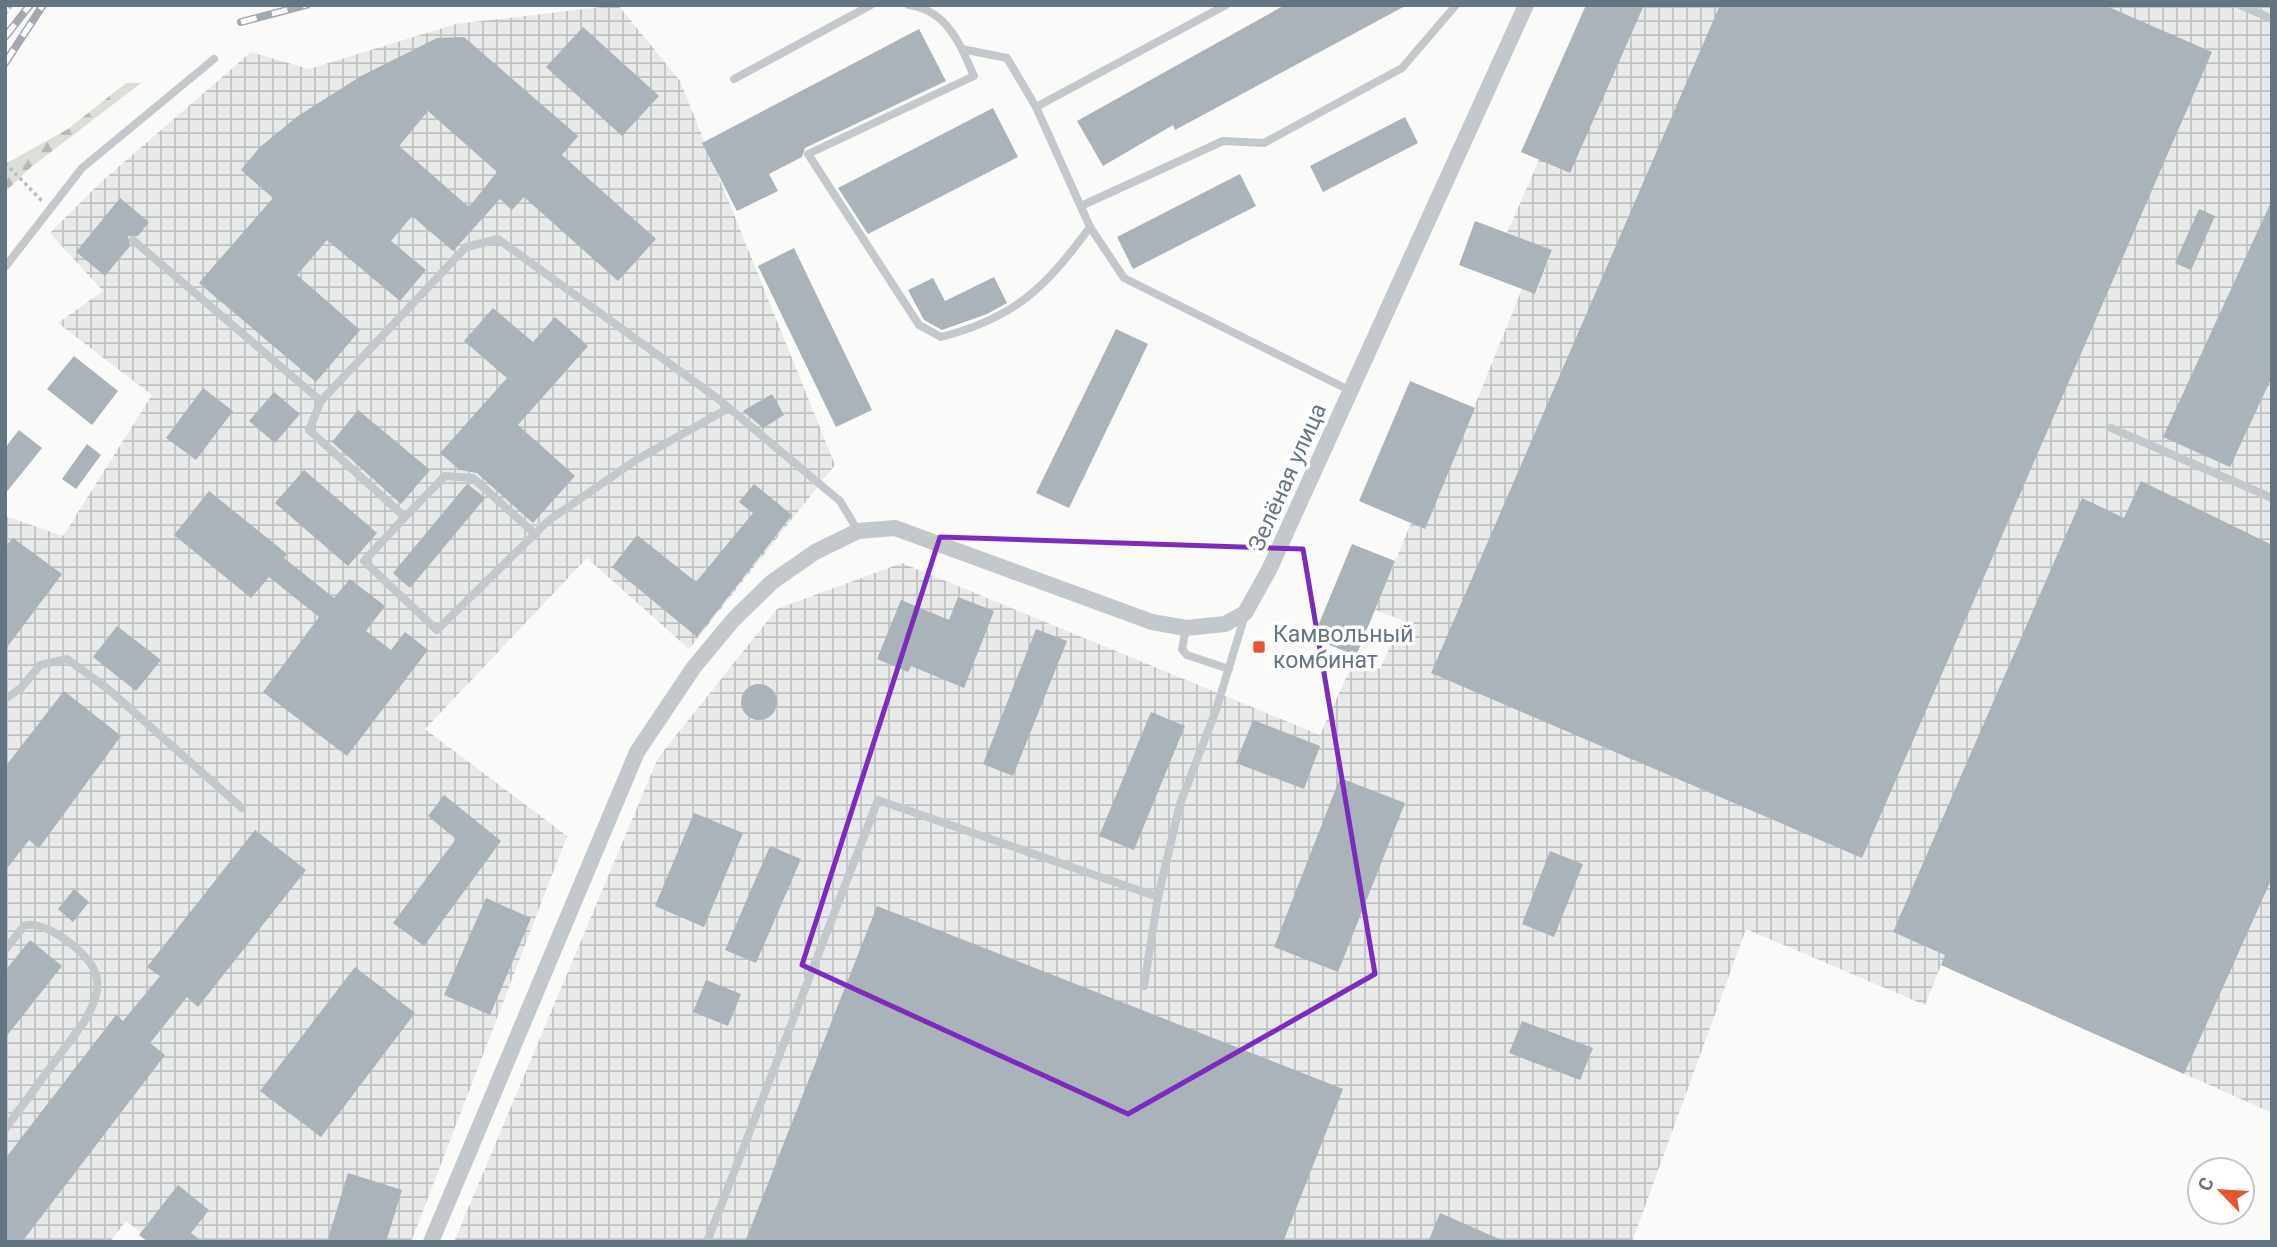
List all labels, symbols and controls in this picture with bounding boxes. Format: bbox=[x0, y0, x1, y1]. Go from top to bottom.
street label: Зелёная улица bbox=[1243, 399, 1332, 555]
place label: Камвольный комбинат bbox=[1273, 621, 1414, 674]
marker: Камвольный комбинат bbox=[1251, 639, 1267, 655]
north arrow bbox=[2186, 1156, 2256, 1226]
text: С bbox=[2193, 1174, 2219, 1195]

